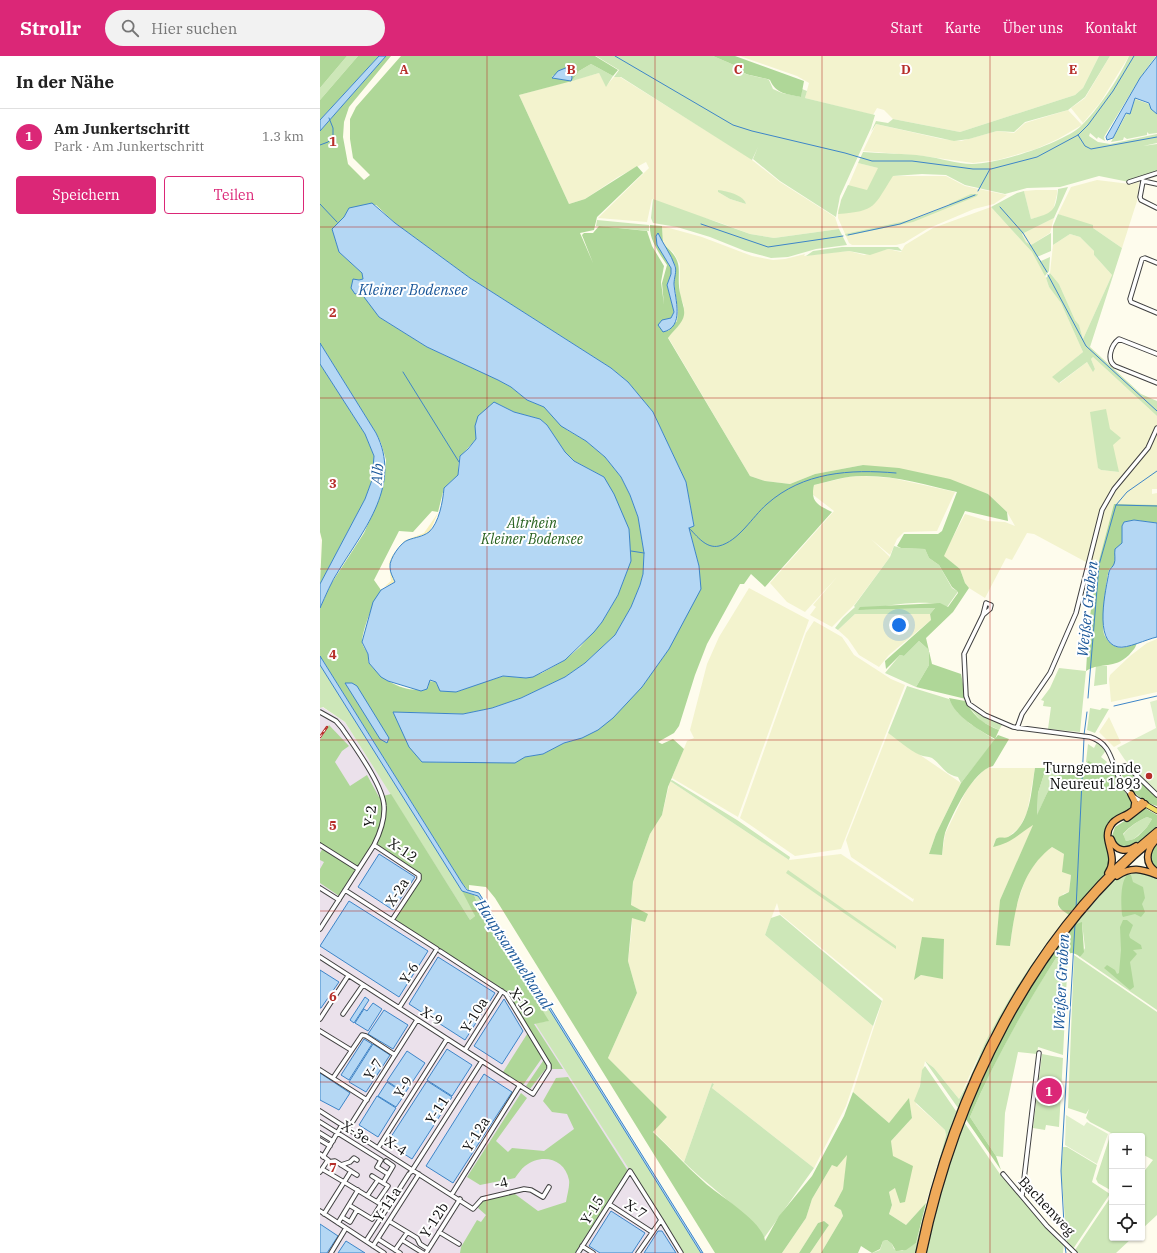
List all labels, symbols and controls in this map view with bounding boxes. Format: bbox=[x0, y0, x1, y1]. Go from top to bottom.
search box bbox=[105, 10, 385, 46]
text: Strollr bbox=[20, 16, 81, 40]
icon: search bbox=[119, 17, 141, 39]
text: Hier suchen bbox=[151, 19, 237, 38]
text: Start bbox=[891, 19, 923, 37]
text: Karte bbox=[945, 19, 981, 37]
text: Über uns bbox=[1003, 19, 1063, 37]
text: Kontakt bbox=[1085, 19, 1137, 37]
text: A bbox=[399, 61, 409, 78]
text: B bbox=[566, 61, 576, 78]
text: C bbox=[734, 61, 743, 78]
text: D bbox=[901, 61, 911, 78]
text: E bbox=[1069, 61, 1077, 78]
text: In der Nähe bbox=[16, 71, 114, 93]
text: Am Junkertschritt bbox=[54, 119, 190, 138]
text: 1 bbox=[25, 128, 33, 145]
text: 1.3 km bbox=[262, 128, 304, 145]
text: 1 bbox=[329, 133, 337, 150]
text: Park · Am Junkertschritt bbox=[54, 138, 204, 155]
button: Speichern bbox=[16, 176, 156, 214]
button: Teilen bbox=[164, 176, 304, 214]
water label: Kleiner Bodensee bbox=[357, 280, 468, 299]
text: 2 bbox=[329, 304, 337, 321]
water label: Alb bbox=[367, 462, 387, 486]
text: 3 bbox=[329, 475, 337, 492]
park label: Altrhein Kleiner Bodensee bbox=[480, 514, 584, 548]
water label: Weißer Graben bbox=[1073, 560, 1102, 658]
your location bbox=[889, 615, 909, 635]
text: 4 bbox=[329, 646, 337, 663]
place label: Turngemeinde Neureut 1893 bbox=[1043, 759, 1141, 793]
marker: Turngemeinde Neureut 1893 bbox=[1144, 771, 1154, 781]
street label: Y-2 bbox=[360, 804, 380, 828]
text: 5 bbox=[329, 817, 337, 834]
street label: X-12 bbox=[385, 834, 421, 866]
street label: X-2a bbox=[381, 874, 413, 910]
water label: Hauptsammelkanal bbox=[471, 894, 557, 1013]
water label: Weißer Graben bbox=[1049, 933, 1073, 1031]
street label: Y-6 bbox=[395, 959, 423, 987]
street label: X-10 bbox=[506, 984, 538, 1020]
text: 6 bbox=[329, 988, 337, 1005]
street label: Y-10a bbox=[456, 994, 492, 1036]
street label: X-9 bbox=[418, 1002, 446, 1030]
street label: Y-7 bbox=[359, 1055, 387, 1083]
street label: Y-9 bbox=[390, 1073, 416, 1101]
pin: 1 bbox=[1036, 1076, 1062, 1106]
street label: Y-11 bbox=[421, 1092, 453, 1128]
street label: Y-12a bbox=[458, 1113, 494, 1155]
street label: X-3e bbox=[338, 1116, 374, 1148]
street label: X-4 bbox=[382, 1132, 410, 1160]
map controls bbox=[1109, 1133, 1145, 1241]
button: + bbox=[1109, 1133, 1145, 1169]
text: 7 bbox=[329, 1159, 337, 1176]
button: − bbox=[1109, 1169, 1145, 1205]
street label: Bachenweg bbox=[1015, 1172, 1079, 1240]
street label: -4 bbox=[492, 1173, 510, 1193]
street label: Y-11a bbox=[369, 1183, 405, 1225]
street label: Y-15 bbox=[576, 1192, 608, 1228]
street label: X-7 bbox=[622, 1195, 650, 1223]
street label: Y-12b bbox=[416, 1199, 452, 1241]
button: locate bbox=[1109, 1205, 1145, 1241]

